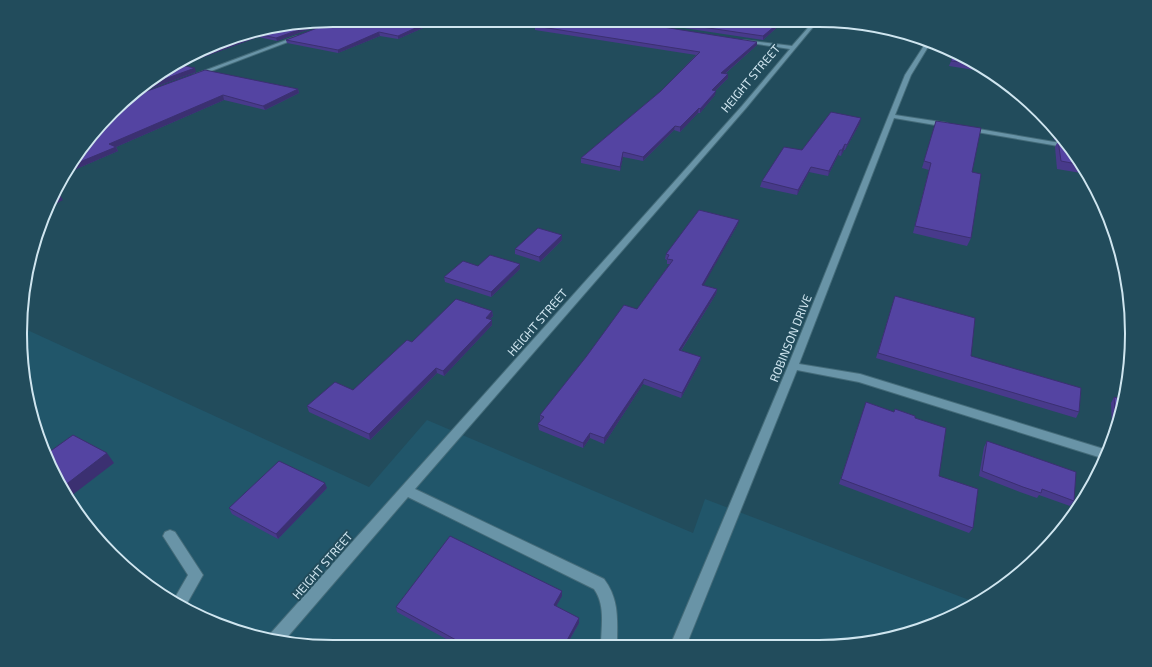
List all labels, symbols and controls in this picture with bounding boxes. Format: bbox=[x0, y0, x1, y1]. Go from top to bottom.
street label: HEIGHT STREET bbox=[718, 41, 782, 115]
street label: HEIGHT STREET bbox=[504, 286, 570, 358]
street label: ROBINSON DRIVE bbox=[766, 292, 814, 384]
street label: HEIGHT STREET bbox=[289, 529, 355, 601]

